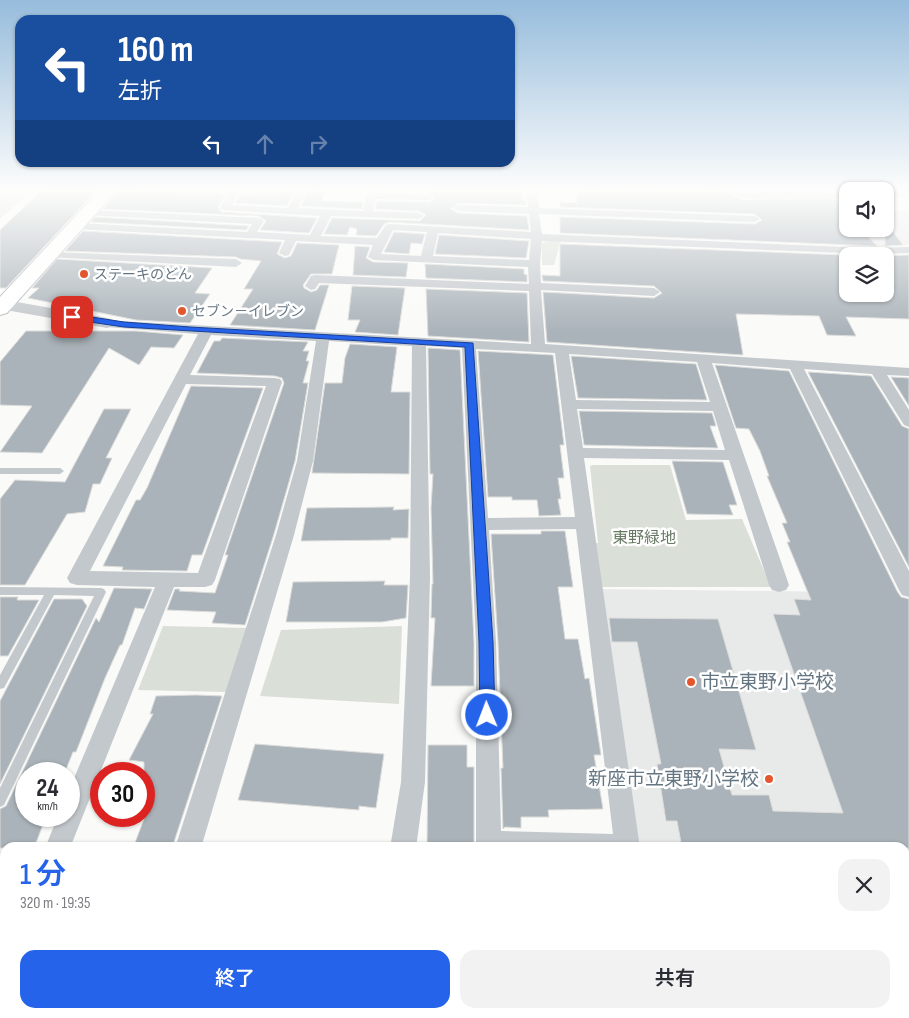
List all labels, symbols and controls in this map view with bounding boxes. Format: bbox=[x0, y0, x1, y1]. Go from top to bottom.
text: 160 m bbox=[118, 29, 194, 72]
icon: left bbox=[35, 35, 100, 100]
text: 左折 bbox=[118, 78, 162, 105]
icon: left bbox=[198, 130, 226, 158]
icon: ahead bbox=[251, 130, 279, 158]
icon: right bbox=[304, 130, 332, 158]
map controls bbox=[839, 182, 894, 302]
button: sound bbox=[839, 182, 894, 237]
button: layers bbox=[839, 247, 894, 302]
place label: ステーキのどん bbox=[94, 266, 192, 283]
marker: ステーキのどん bbox=[78, 268, 90, 280]
pin bbox=[51, 296, 93, 338]
icon: arrive bbox=[58, 303, 86, 331]
place label: セブン－イレブン bbox=[192, 303, 304, 320]
marker: セブン－イレブン bbox=[176, 305, 188, 317]
park label: 東野緑地 bbox=[612, 529, 676, 548]
place label: 市立東野小学校 bbox=[701, 671, 834, 694]
marker: 市立東野小学校 bbox=[685, 676, 697, 688]
position arrow bbox=[460, 688, 512, 740]
speed limit sign: 30 bbox=[90, 762, 155, 827]
place label: 新座市立東野小学校 bbox=[588, 768, 759, 791]
text: 24 bbox=[36, 773, 59, 804]
marker: 新座市立東野小学校 bbox=[763, 773, 775, 785]
text: km/h bbox=[37, 799, 58, 814]
text: 1 分 bbox=[20, 857, 66, 893]
button: close bbox=[838, 859, 890, 911]
text: 320 m · 19:35 bbox=[20, 894, 90, 913]
button: 終了 bbox=[20, 950, 450, 1008]
button: 共有 bbox=[460, 950, 890, 1008]

